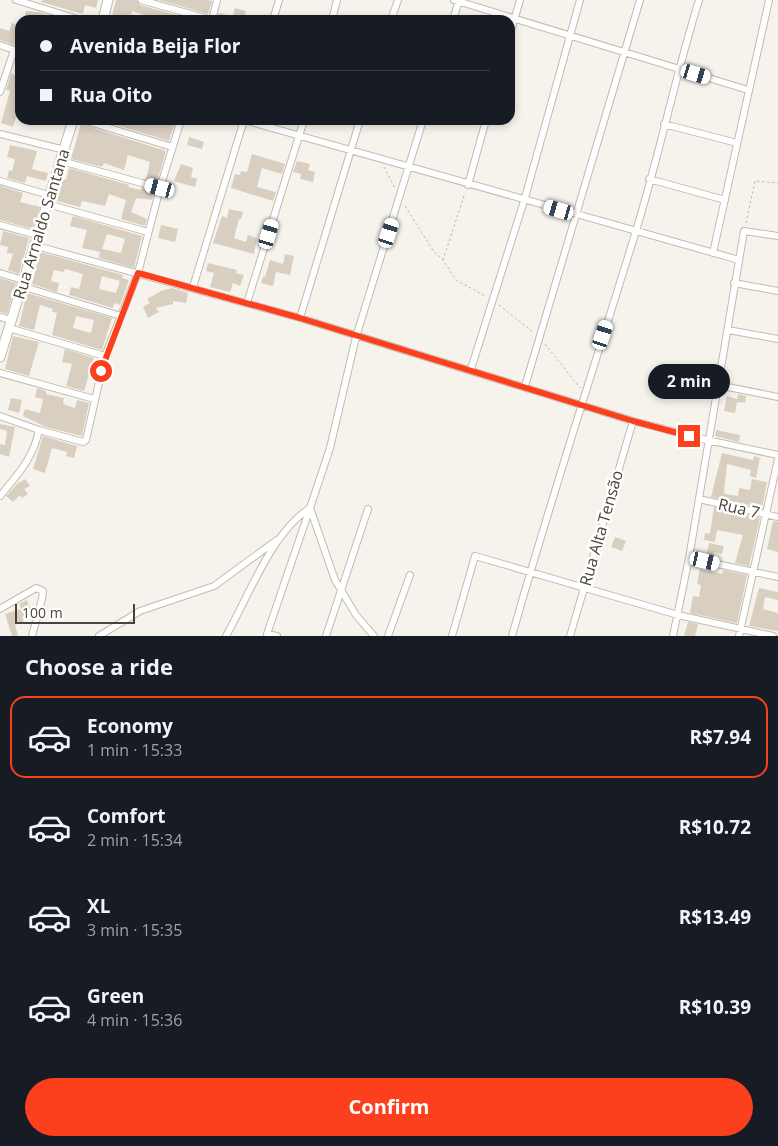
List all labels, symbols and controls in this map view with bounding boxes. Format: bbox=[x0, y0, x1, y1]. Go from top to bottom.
text: Avenida Beija Flor bbox=[70, 33, 240, 59]
car bbox=[679, 62, 712, 86]
text: Rua Oito bbox=[70, 82, 152, 108]
street label: Rua Arnaldo Santana bbox=[8, 146, 74, 302]
car bbox=[143, 177, 176, 199]
car bbox=[542, 199, 575, 221]
car bbox=[377, 216, 400, 250]
car bbox=[257, 217, 280, 251]
car bbox=[591, 318, 614, 352]
route start bbox=[90, 360, 112, 382]
callout: 2 min bbox=[648, 364, 730, 398]
text: 2 min bbox=[667, 370, 711, 392]
route end bbox=[678, 425, 700, 447]
street label: Rua Alta Tensão bbox=[574, 468, 628, 588]
street label: Rua 7 bbox=[716, 493, 762, 523]
car bbox=[688, 550, 721, 572]
scale bar bbox=[15, 601, 135, 624]
text: 100 m bbox=[22, 603, 63, 622]
text: Choose a ride bbox=[25, 651, 173, 681]
text: Economy bbox=[87, 713, 173, 739]
icon: car bbox=[27, 715, 72, 760]
text: R$7.94 bbox=[690, 724, 751, 750]
text: 1 min · 15:33 bbox=[87, 739, 182, 761]
text: Comfort bbox=[87, 803, 166, 829]
icon: car bbox=[27, 805, 72, 850]
text: R$10.72 bbox=[679, 814, 751, 840]
text: 2 min · 15:34 bbox=[87, 829, 182, 851]
text: XL bbox=[87, 893, 110, 919]
icon: car bbox=[27, 895, 72, 940]
text: R$13.49 bbox=[679, 904, 751, 930]
text: 3 min · 15:35 bbox=[87, 919, 182, 941]
text: Green bbox=[87, 983, 144, 1009]
icon: car bbox=[27, 985, 72, 1030]
text: R$10.39 bbox=[679, 994, 751, 1020]
text: 4 min · 15:36 bbox=[87, 1009, 182, 1031]
button: Confirm bbox=[25, 1078, 753, 1136]

